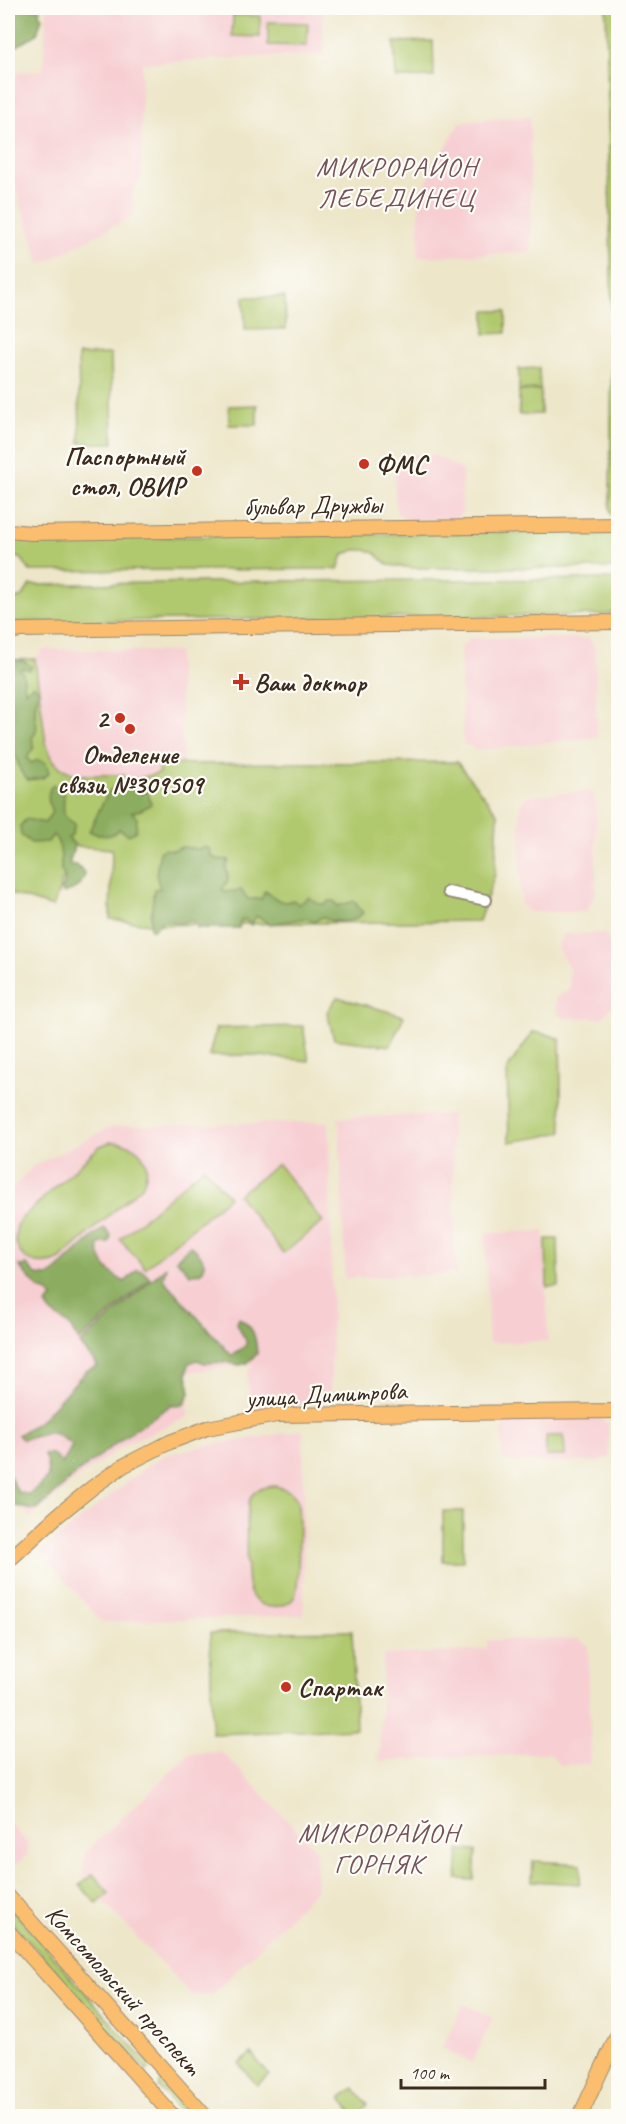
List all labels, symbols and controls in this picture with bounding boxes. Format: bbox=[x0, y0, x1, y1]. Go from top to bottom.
district label: МИКРОРАЙОН ЛЕБЕДИНЕЦ bbox=[316, 150, 481, 215]
place label: Паспортный стол, ОВИР bbox=[64, 440, 188, 503]
place label: ФМС bbox=[376, 448, 430, 481]
marker: ФМС bbox=[357, 457, 371, 471]
marker: Паспортный стол, ОВИР bbox=[190, 464, 204, 478]
street label: бульвар Дружбы bbox=[244, 488, 385, 523]
place label: Ваш доктор bbox=[254, 666, 368, 699]
marker: Ваш доктор bbox=[232, 673, 250, 691]
place label: 2 bbox=[96, 702, 110, 735]
marker: 2 bbox=[113, 711, 127, 725]
marker: Отделение связи №309509 bbox=[123, 722, 137, 736]
place label: Отделение связи №309509 bbox=[57, 738, 205, 801]
street label: улица Димитрова bbox=[243, 1374, 409, 1415]
place label: Спартак bbox=[298, 1671, 385, 1704]
marker: Спартак bbox=[279, 1680, 293, 1694]
district label: МИКРОРАЙОН ГОРНЯК bbox=[298, 1816, 463, 1881]
street label: Комсомольский проспект bbox=[38, 1898, 210, 2084]
scale bar bbox=[401, 2052, 545, 2090]
text: 100 m bbox=[410, 2062, 451, 2084]

